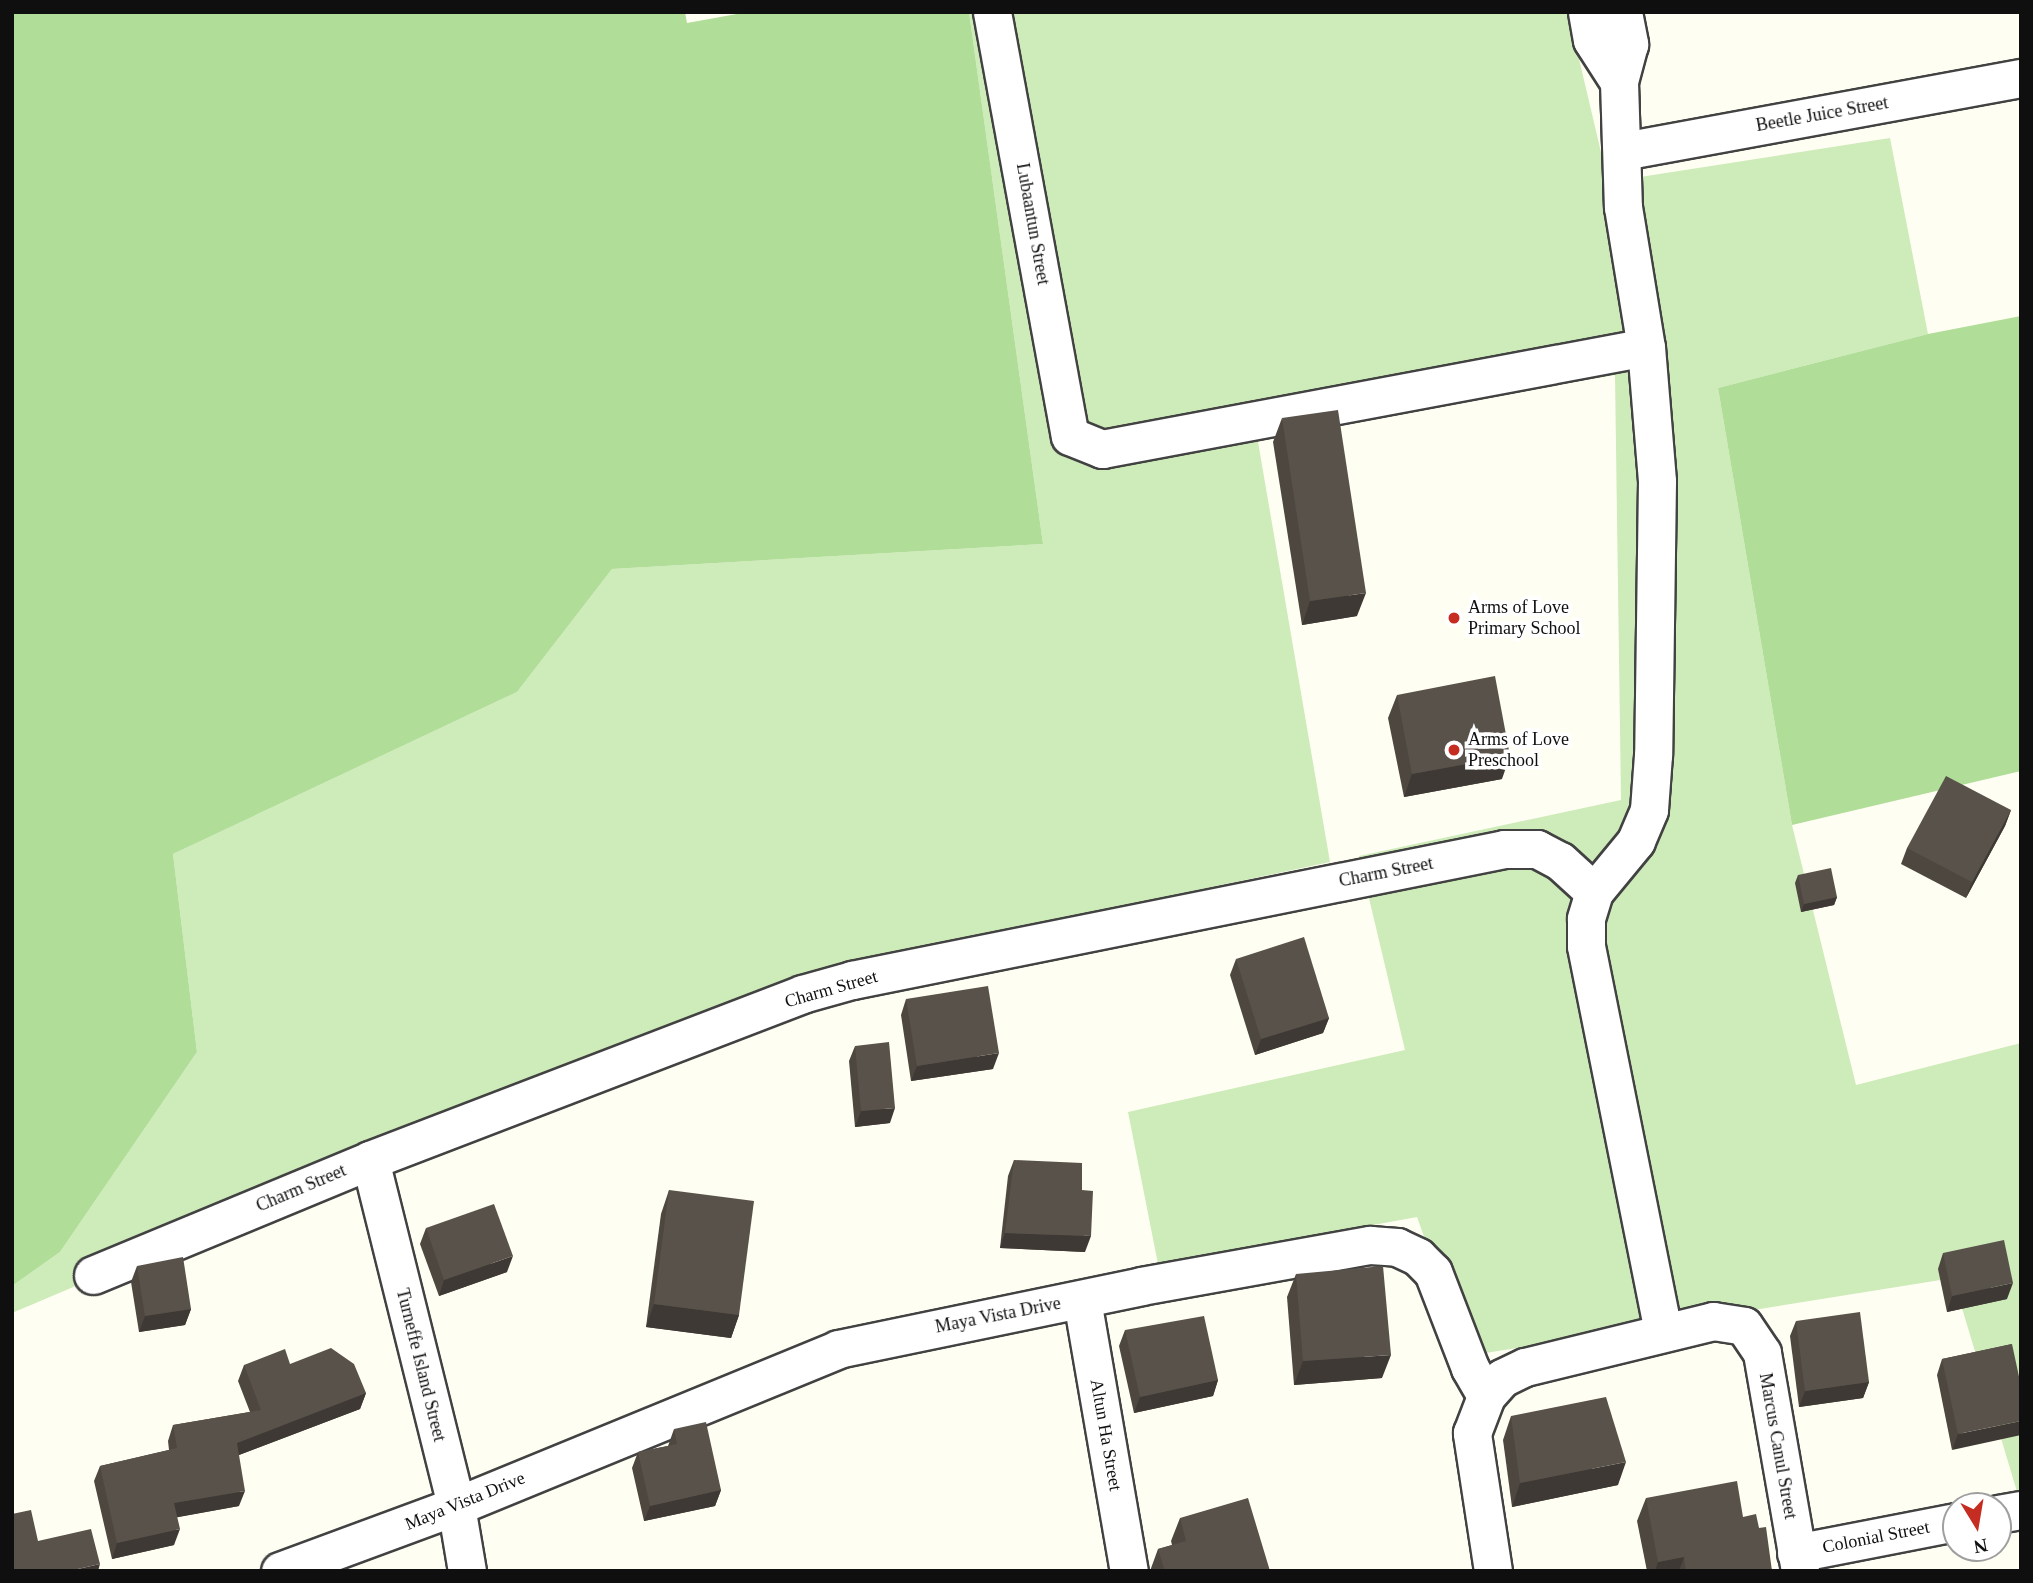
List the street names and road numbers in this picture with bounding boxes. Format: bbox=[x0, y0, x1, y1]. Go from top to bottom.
street label: Beetle Juice Street bbox=[1754, 92, 1890, 136]
street label: Lubaantun Street bbox=[1012, 161, 1054, 287]
street label: Charm Street bbox=[1337, 852, 1435, 892]
street label: Charm Street bbox=[782, 965, 880, 1013]
street label: Charm Street bbox=[253, 1159, 349, 1217]
street label: Turneffe Island Street bbox=[392, 1286, 450, 1444]
street label: Maya Vista Drive bbox=[933, 1292, 1063, 1338]
street label: Marcus Canul Street bbox=[1755, 1371, 1801, 1521]
street label: Altun Ha Street bbox=[1086, 1377, 1126, 1493]
street label: Maya Vista Drive bbox=[402, 1467, 528, 1535]
street label: Colonial Street bbox=[1821, 1516, 1931, 1558]

